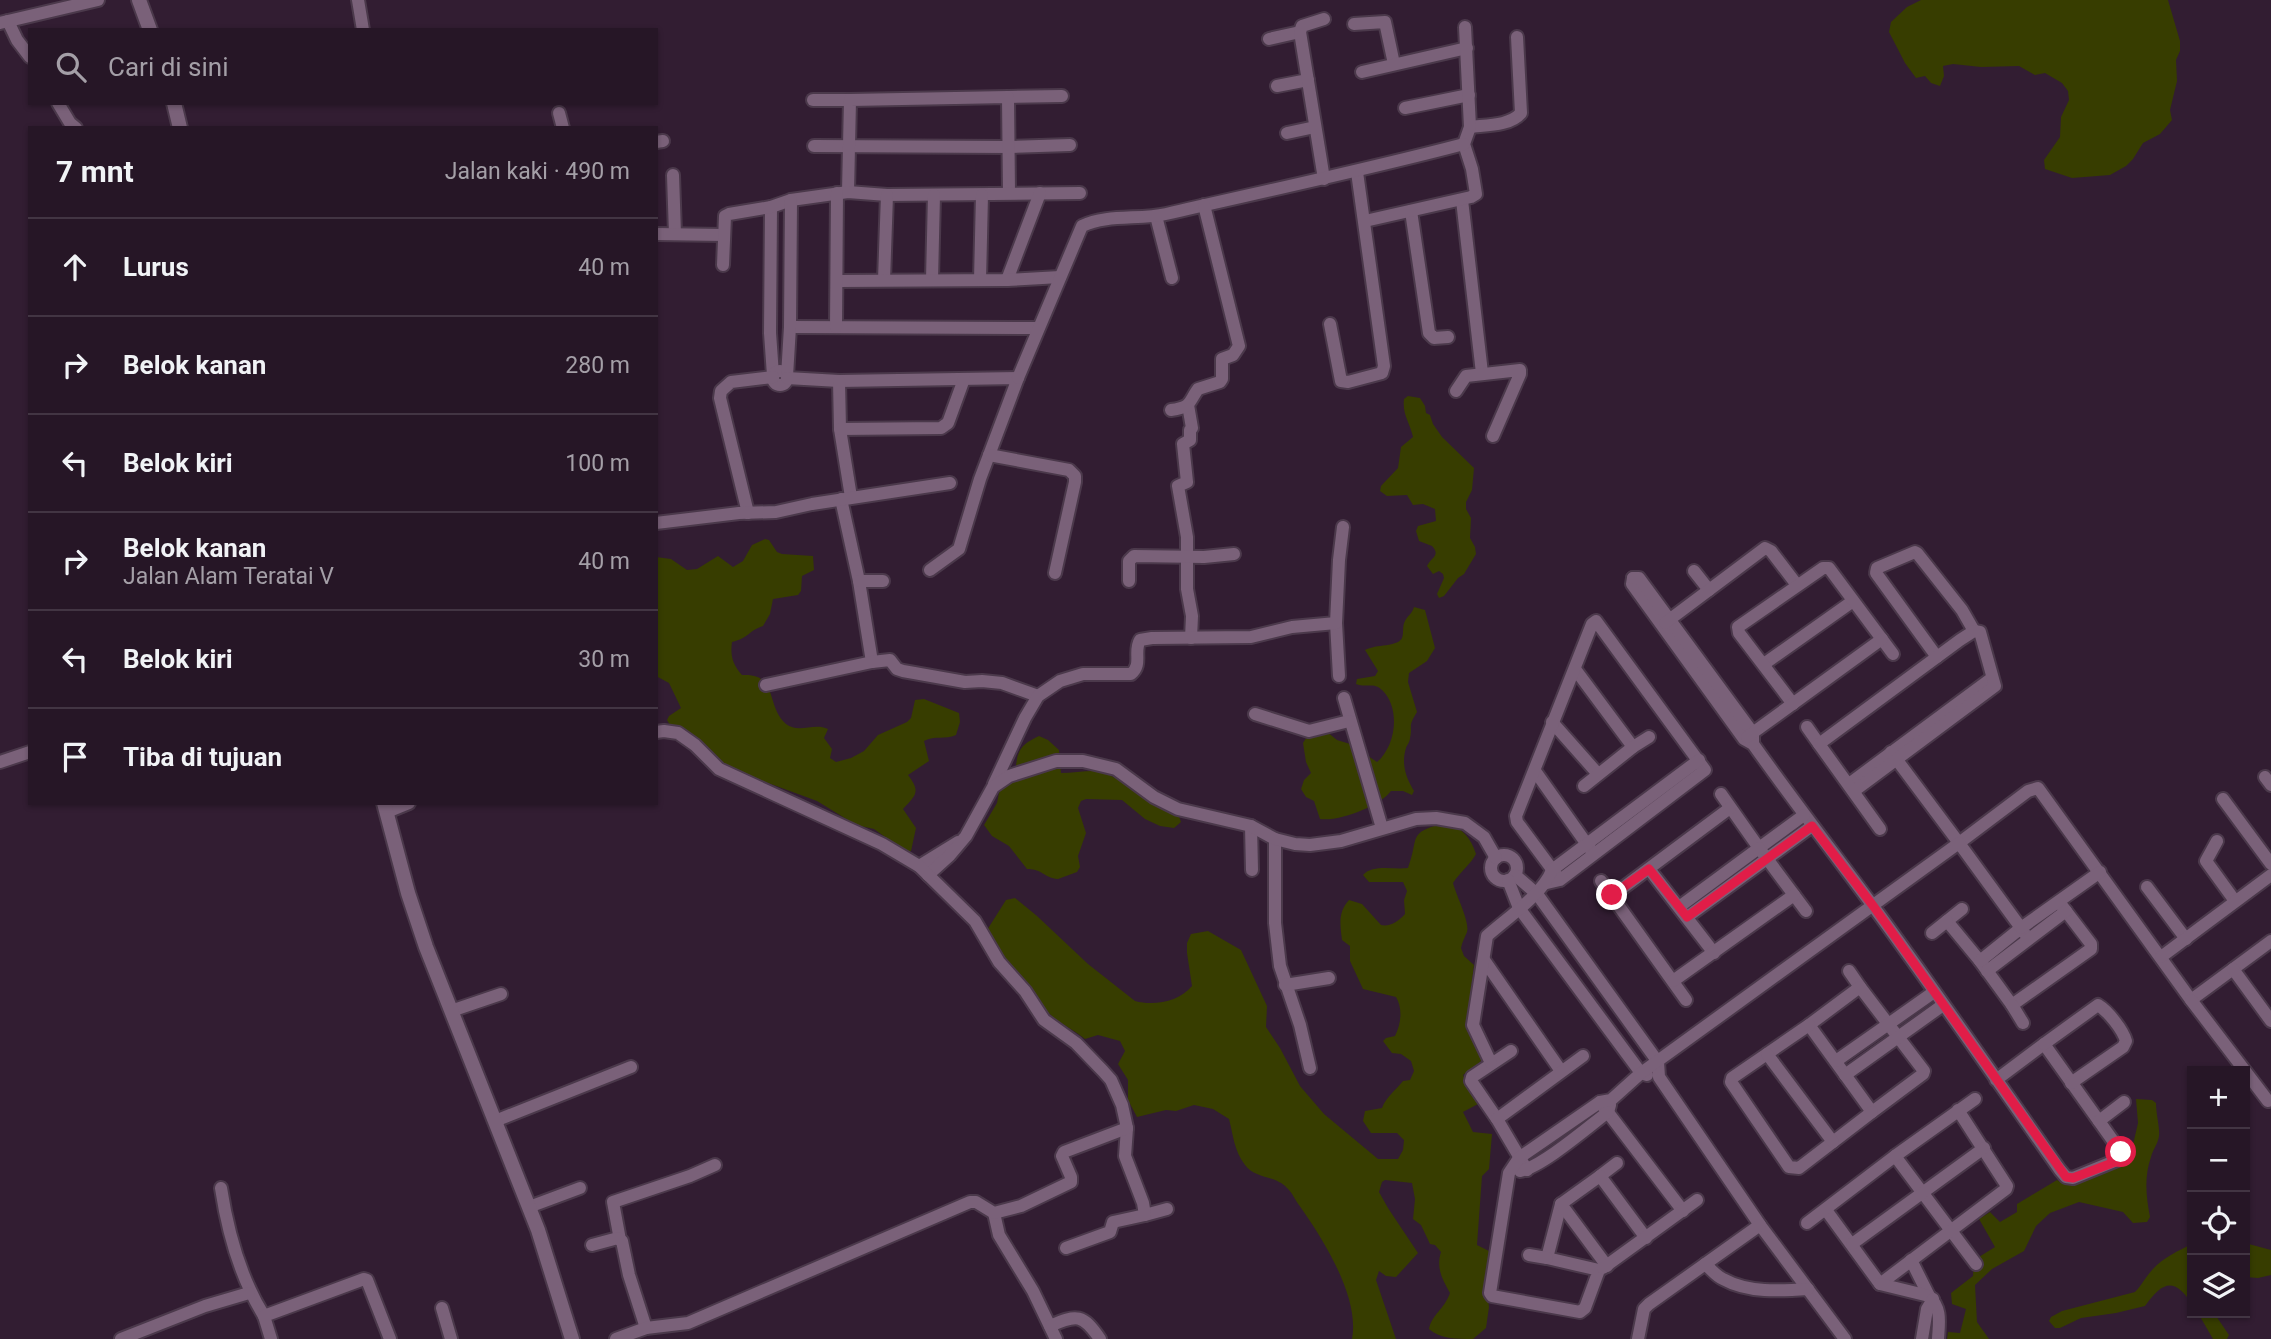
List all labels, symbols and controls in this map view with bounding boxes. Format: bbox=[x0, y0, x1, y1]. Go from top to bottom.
search box bbox=[28, 28, 658, 105]
icon: search bbox=[52, 48, 90, 86]
text: Cari di sini bbox=[108, 52, 229, 82]
text: 7 mnt bbox=[56, 154, 134, 189]
text: Jalan kaki · 490 m bbox=[445, 158, 630, 185]
icon: ahead bbox=[56, 248, 94, 286]
text: Lurus bbox=[123, 252, 189, 282]
text: 40 m bbox=[578, 254, 630, 281]
icon: right bbox=[56, 346, 94, 384]
text: Belok kanan bbox=[123, 350, 266, 380]
text: 280 m bbox=[565, 352, 630, 379]
icon: left bbox=[56, 444, 94, 482]
text: Belok kiri bbox=[123, 448, 233, 478]
text: 100 m bbox=[565, 450, 630, 477]
text: Belok kanan bbox=[123, 533, 266, 563]
icon: right bbox=[56, 542, 94, 580]
text: 40 m bbox=[578, 548, 630, 575]
text: Jalan Alam Teratai V bbox=[123, 563, 334, 590]
icon: left bbox=[56, 640, 94, 678]
text: Belok kiri bbox=[123, 644, 233, 674]
text: 30 m bbox=[578, 646, 630, 673]
icon: arrive bbox=[56, 738, 94, 776]
text: Tiba di tujuan bbox=[123, 742, 282, 772]
route end bbox=[1596, 879, 1627, 910]
map controls bbox=[2187, 1066, 2250, 1318]
button: + bbox=[2187, 1066, 2250, 1129]
button: − bbox=[2187, 1129, 2250, 1192]
route start bbox=[2105, 1136, 2136, 1167]
button: locate bbox=[2187, 1192, 2250, 1255]
button: layers bbox=[2187, 1255, 2250, 1318]

